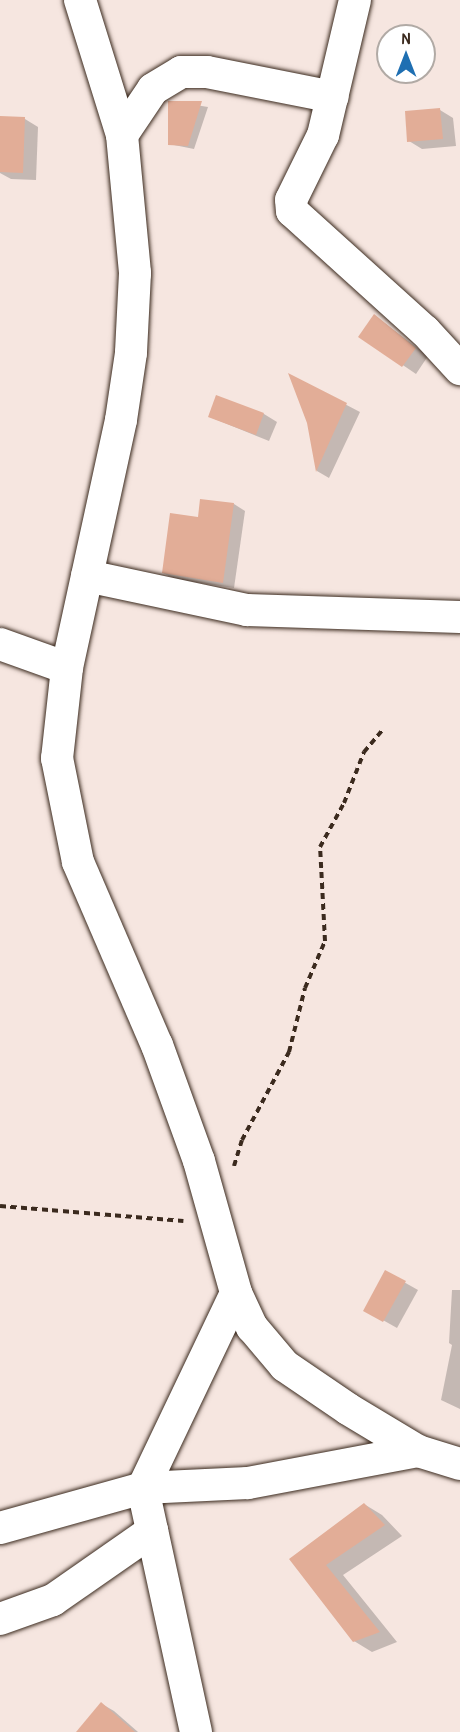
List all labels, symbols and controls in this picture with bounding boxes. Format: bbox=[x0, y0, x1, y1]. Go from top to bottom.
north arrow bbox=[376, 24, 436, 84]
text: N bbox=[402, 27, 410, 49]

